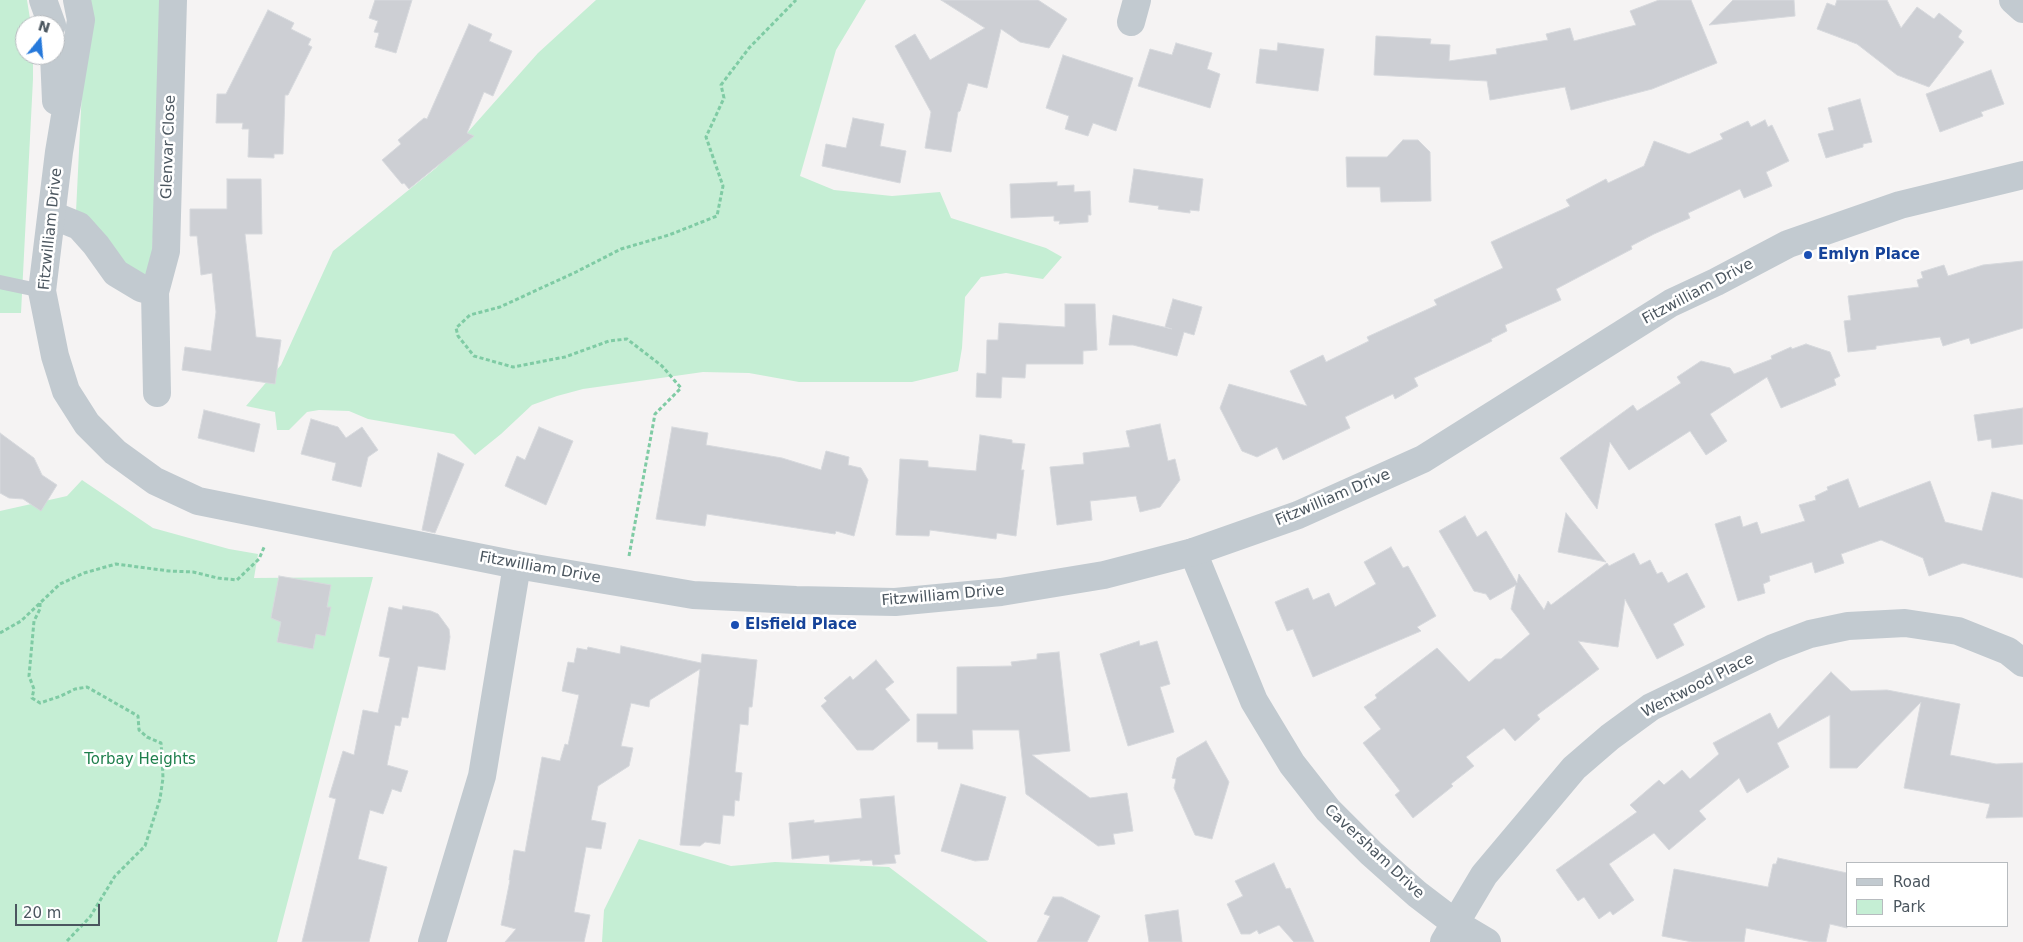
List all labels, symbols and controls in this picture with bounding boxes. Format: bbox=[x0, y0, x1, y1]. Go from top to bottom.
north arrow bbox=[15, 15, 65, 65]
text: N bbox=[36, 17, 52, 36]
street label: Glenvar Close bbox=[158, 95, 180, 199]
street label: Fitzwilliam Drive bbox=[36, 167, 66, 291]
place label: Emlyn Place bbox=[1818, 246, 1920, 264]
marker: Emlyn Place bbox=[1802, 249, 1814, 261]
street label: Fitzwilliam Drive bbox=[1639, 255, 1757, 329]
street label: Fitzwilliam Drive bbox=[1273, 466, 1393, 530]
street label: Fitzwilliam Drive bbox=[478, 548, 602, 588]
street label: Fitzwilliam Drive bbox=[881, 582, 1005, 610]
place label: Elsfield Place bbox=[745, 616, 857, 634]
marker: Elsfield Place bbox=[729, 619, 741, 631]
street label: Wentwood Place bbox=[1639, 650, 1757, 722]
park label: Torbay Heights bbox=[84, 751, 196, 769]
street label: Caversham Drive bbox=[1320, 801, 1428, 903]
legend bbox=[1846, 862, 2008, 927]
text: Road bbox=[1893, 873, 1931, 891]
scale bar bbox=[18, 894, 102, 926]
text: Park bbox=[1893, 898, 1925, 916]
text: 20 m bbox=[23, 904, 61, 922]

